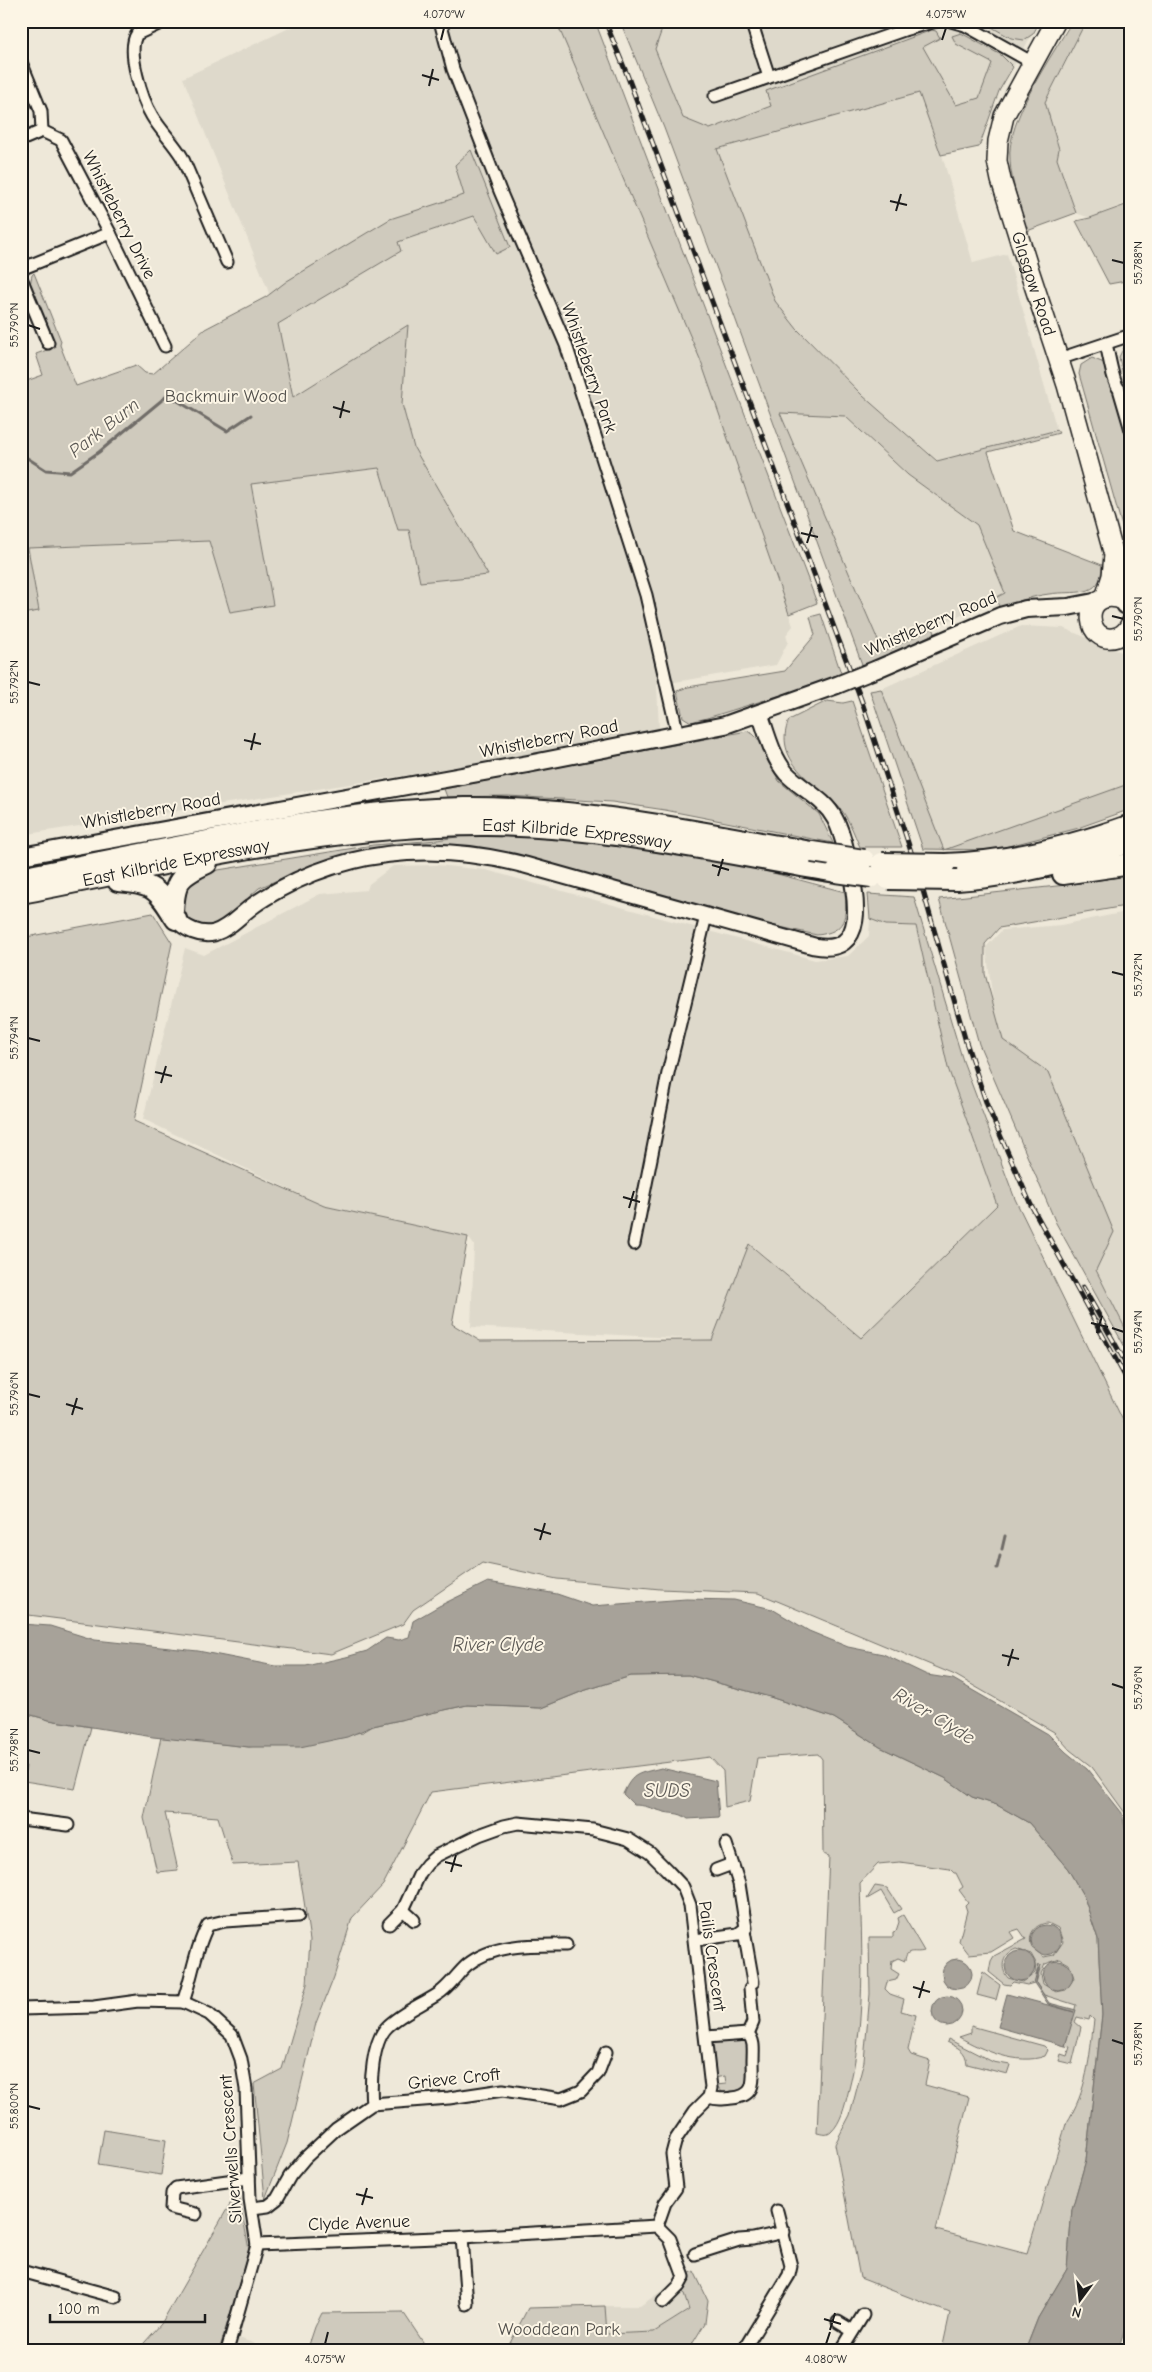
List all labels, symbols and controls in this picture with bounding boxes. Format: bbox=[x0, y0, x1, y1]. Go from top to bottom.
text: 4.070°W bbox=[423, 7, 465, 21]
text: 4.075°W bbox=[926, 7, 967, 21]
street label: Whistleberry Drive bbox=[78, 148, 160, 282]
street label: Glasgow Road bbox=[1007, 229, 1060, 338]
text: 55.788°N bbox=[1131, 241, 1145, 285]
street label: Whistleberry Park bbox=[557, 300, 621, 436]
text: 55.790°N bbox=[7, 302, 21, 348]
park label: Backmuir Wood bbox=[165, 386, 287, 407]
water label: Park Burn bbox=[64, 394, 144, 462]
street label: Whistleberry Road bbox=[862, 587, 1000, 661]
text: 55.790°N bbox=[1131, 596, 1145, 642]
text: 55.792°N bbox=[7, 660, 21, 704]
street label: Whistleberry Road bbox=[478, 715, 620, 763]
street label: Whistleberry Road bbox=[80, 788, 222, 834]
street label: East Kilbride Expressway bbox=[482, 814, 674, 854]
street label: East Kilbride Expressway bbox=[81, 834, 272, 891]
text: 55.792°N bbox=[1131, 953, 1145, 997]
text: 55.794°N bbox=[7, 1016, 21, 1060]
text: 55.794°N bbox=[1131, 1310, 1145, 1354]
text: 55.796°N bbox=[7, 1372, 21, 1416]
water label: River Clyde bbox=[453, 1634, 544, 1656]
text: 55.796°N bbox=[1131, 1666, 1145, 1710]
water label: River Clyde bbox=[889, 1683, 979, 1749]
text: 55.798°N bbox=[7, 1728, 21, 1772]
water label: SUDS bbox=[644, 1780, 691, 1802]
street label: Pailis Crescent bbox=[694, 1899, 730, 2013]
text: 55.798°N bbox=[1131, 2022, 1145, 2066]
street label: Grieve Croft bbox=[407, 2064, 502, 2094]
street label: Silverwells Crescent bbox=[215, 2073, 247, 2224]
text: 55.800°N bbox=[7, 2083, 21, 2129]
street label: Clyde Avenue bbox=[308, 2211, 410, 2235]
north arrow bbox=[1054, 2274, 1104, 2324]
scale bar bbox=[50, 2292, 205, 2324]
text: 100 m bbox=[58, 2300, 100, 2318]
text: N bbox=[1070, 2303, 1083, 2321]
park label: Wooddean Park bbox=[498, 2319, 620, 2340]
text: 4.075°W bbox=[305, 2352, 346, 2366]
text: 4.080°W bbox=[805, 2352, 847, 2366]

